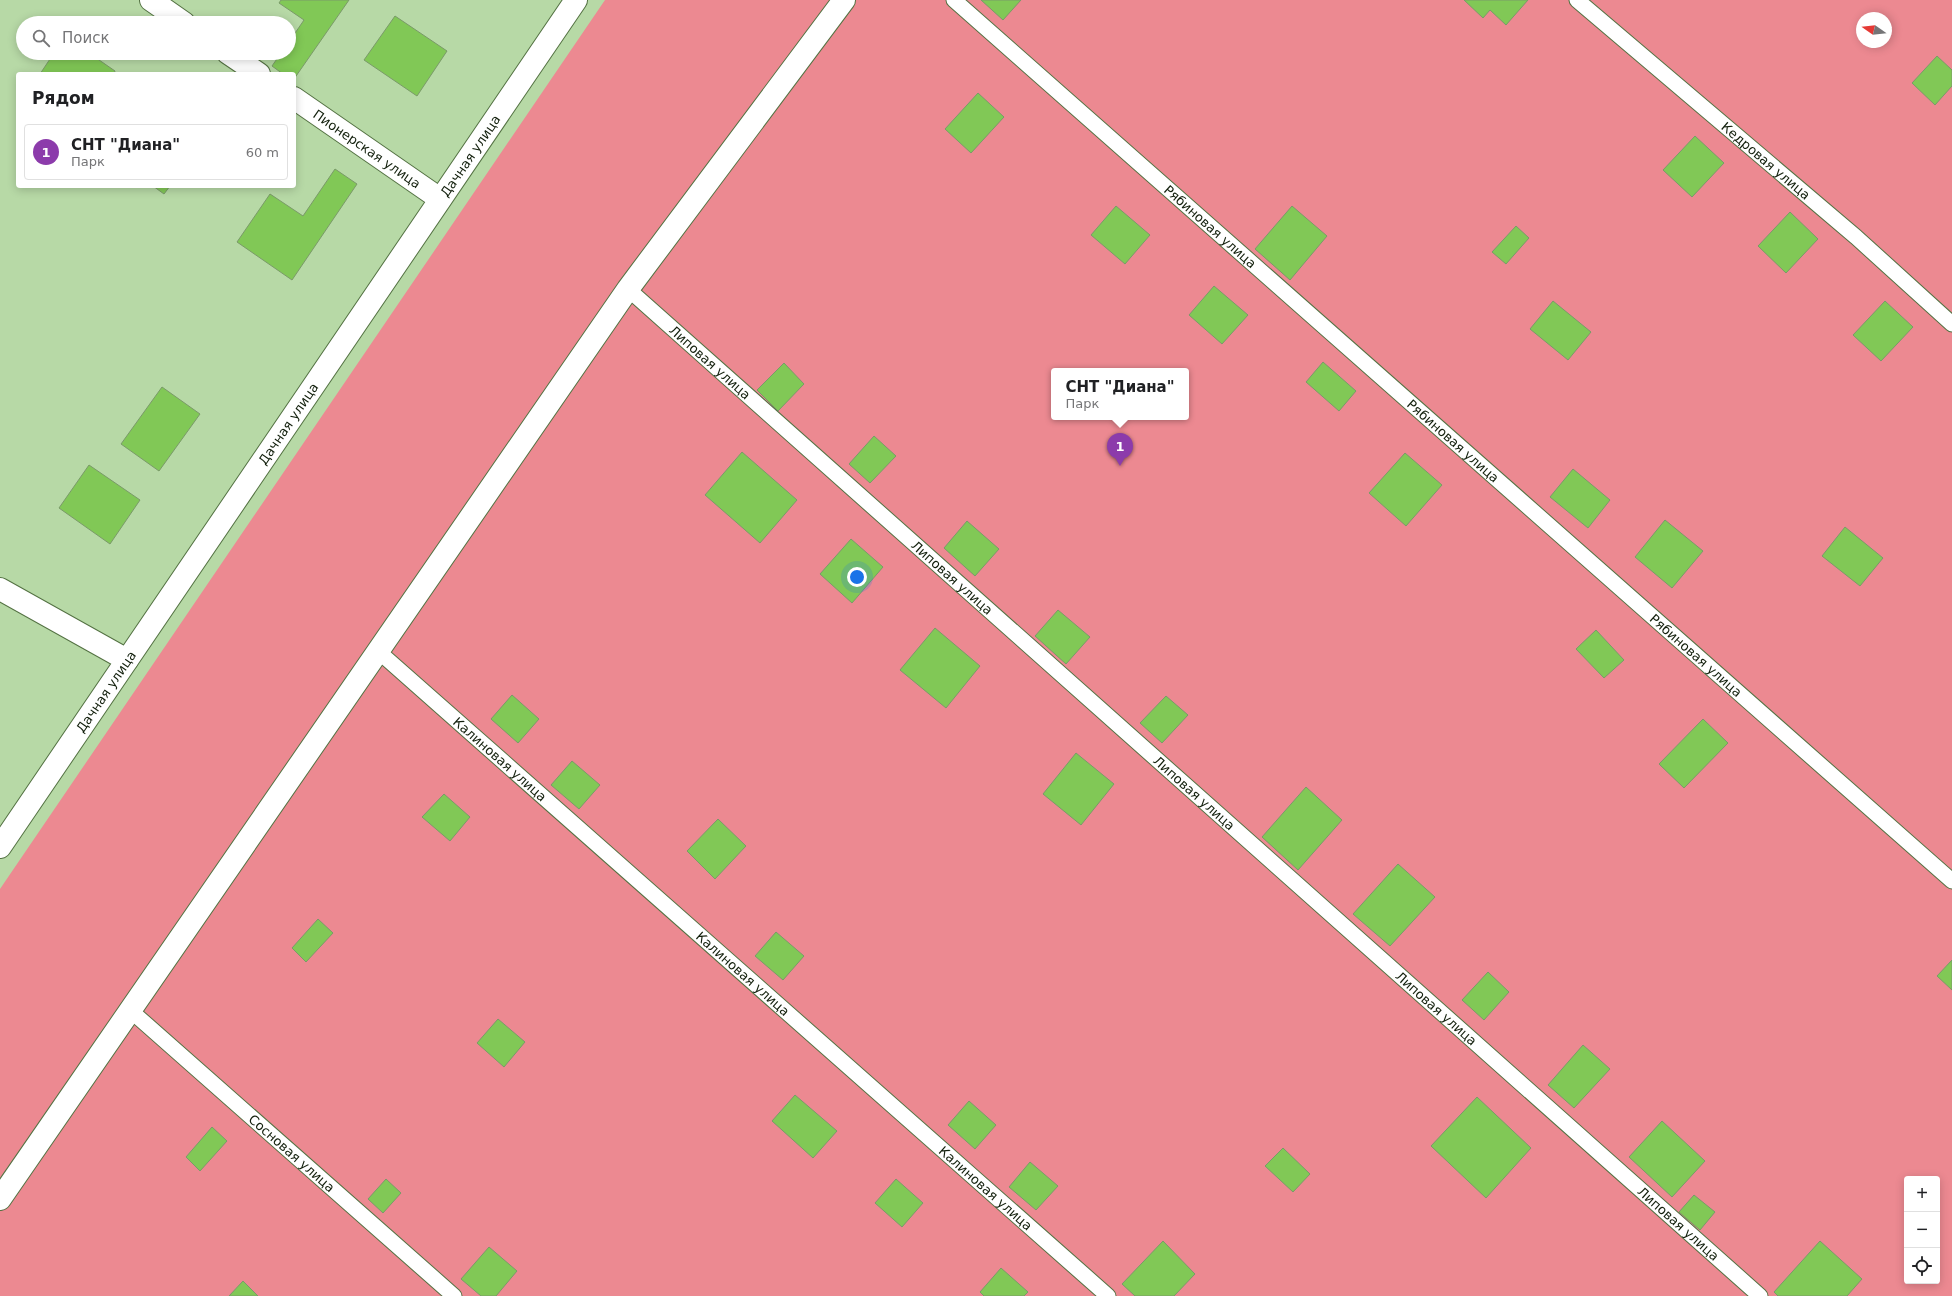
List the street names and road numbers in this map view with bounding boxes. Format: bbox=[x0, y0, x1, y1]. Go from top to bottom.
street label: Пионерская улица bbox=[311, 106, 424, 191]
street label: Дачная улица bbox=[437, 112, 503, 199]
street label: Кедровая улица bbox=[1719, 119, 1813, 202]
street label: Рябиновая улица bbox=[1161, 182, 1259, 271]
street label: Липовая улица bbox=[666, 322, 754, 402]
street label: Дачная улица bbox=[255, 380, 321, 467]
street label: Рябиновая улица bbox=[1404, 396, 1502, 485]
street label: Липовая улица bbox=[909, 537, 996, 617]
street label: Рябиновая улица bbox=[1647, 611, 1745, 700]
street label: Дачная улица bbox=[73, 648, 139, 735]
street label: Калиновая улица bbox=[450, 714, 550, 804]
street label: Липовая улица bbox=[1151, 753, 1238, 833]
street label: Калиновая улица bbox=[693, 928, 793, 1019]
street label: Липовая улица bbox=[1393, 968, 1480, 1048]
street label: Сосновая улица bbox=[246, 1111, 338, 1195]
street label: Калиновая улица bbox=[936, 1143, 1035, 1233]
street label: Липовая улица bbox=[1635, 1183, 1722, 1264]

